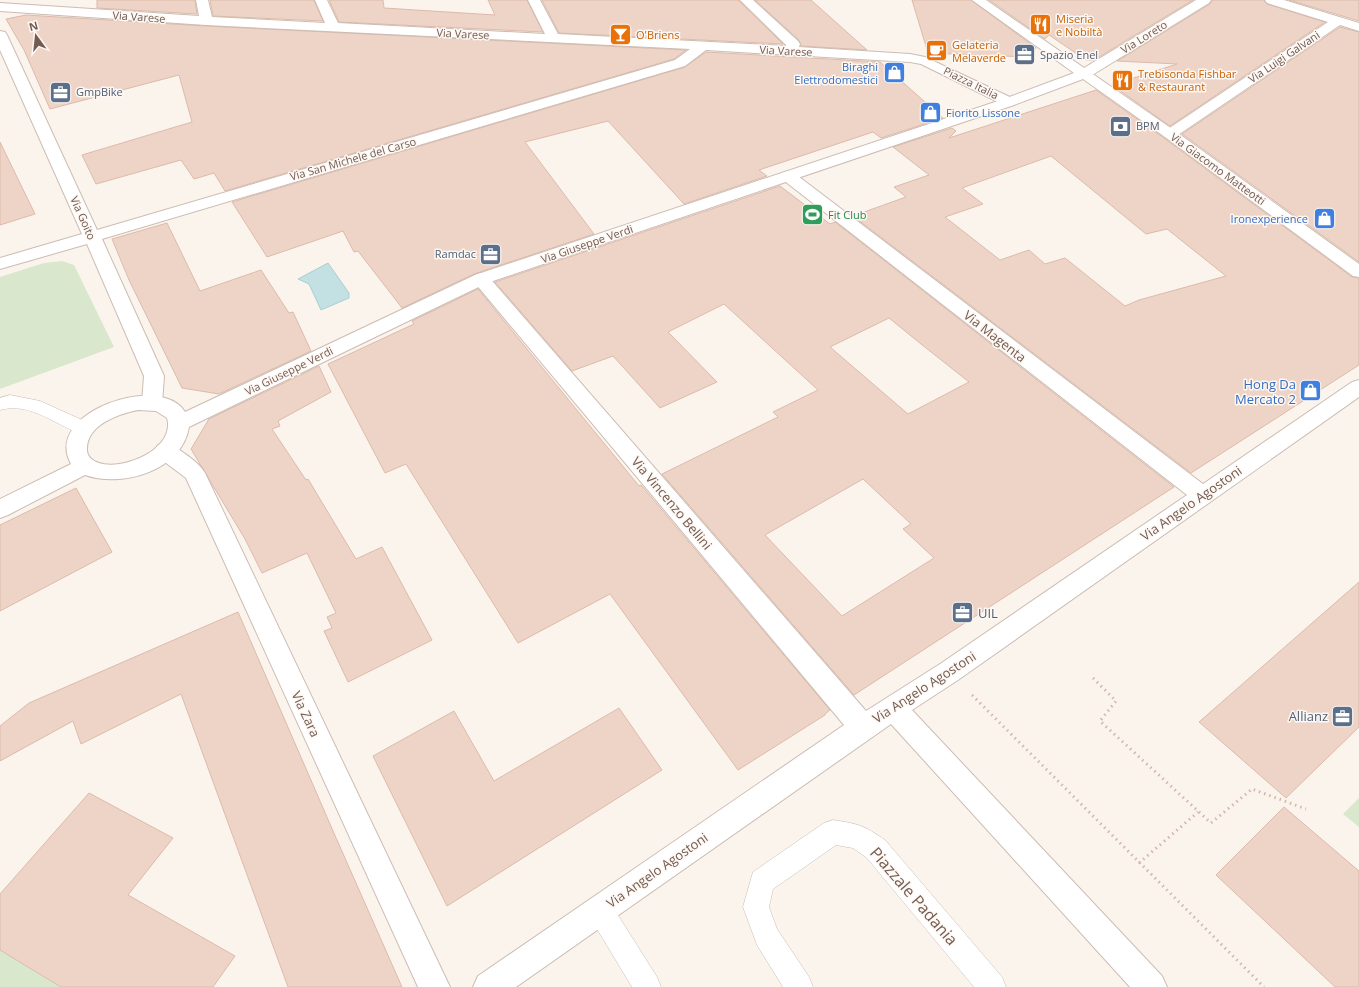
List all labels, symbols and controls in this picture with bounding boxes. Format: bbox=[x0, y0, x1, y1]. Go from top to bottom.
street label: Via Varese bbox=[112, 7, 166, 26]
place label: Miseria e Nobiltà bbox=[1056, 11, 1102, 39]
restaurant icon: Miseria e Nobiltà bbox=[1027, 12, 1053, 38]
north arrow bbox=[16, 16, 56, 56]
street label: Via Loreto bbox=[1118, 16, 1170, 57]
text: N bbox=[27, 17, 40, 34]
bar icon: O'Briens bbox=[608, 22, 634, 48]
street label: Via Varese bbox=[436, 25, 490, 42]
place label: O'Briens bbox=[636, 27, 680, 42]
street label: Via Luigi Galvani bbox=[1245, 27, 1322, 86]
place label: Gelateria Melaverde bbox=[952, 37, 1006, 65]
cafe icon: Gelateria Melaverde bbox=[924, 38, 950, 64]
street label: Via Varese bbox=[759, 42, 813, 59]
office icon: Spazio Enel bbox=[1012, 42, 1038, 68]
place label: Spazio Enel bbox=[1040, 47, 1098, 62]
place label: Biraghi Elettrodomestici bbox=[794, 59, 878, 87]
shop icon: Biraghi Elettrodomestici bbox=[881, 60, 907, 86]
street label: Piazza Italia bbox=[941, 63, 1001, 102]
place label: Trebisonda Fishbar & Restaurant bbox=[1138, 66, 1237, 94]
restaurant icon: Trebisonda Fishbar & Restaurant bbox=[1110, 67, 1136, 93]
office icon: GmpBike bbox=[47, 79, 73, 105]
place label: GmpBike bbox=[76, 84, 123, 99]
shop icon: Fiorito Lissone bbox=[917, 100, 943, 126]
place label: Fiorito Lissone bbox=[946, 105, 1020, 120]
bank icon: BPM bbox=[1108, 113, 1134, 139]
place label: BPM bbox=[1136, 118, 1160, 133]
street label: Via Giacomo Matteotti bbox=[1168, 129, 1269, 208]
street label: Via San Michele del Carso bbox=[288, 133, 418, 184]
street label: Via Goito bbox=[67, 194, 100, 242]
sports icon: Fit Club bbox=[799, 202, 825, 228]
shop icon: Ironexperience bbox=[1311, 206, 1337, 232]
place label: Fit Club bbox=[828, 207, 867, 222]
place label: Ironexperience bbox=[1231, 211, 1308, 226]
street label: Via Giuseppe Verdi bbox=[539, 221, 635, 266]
office icon: Ramdac bbox=[478, 241, 504, 267]
place label: Ramdac bbox=[435, 246, 476, 261]
street label: Via Magenta bbox=[960, 306, 1030, 366]
street label: Via Giuseppe Verdi bbox=[242, 343, 335, 398]
place label: Hong Da Mercato 2 bbox=[1235, 375, 1296, 408]
shop icon: Hong Da Mercato 2 bbox=[1298, 378, 1324, 404]
street label: Via Vincenzo Bellini bbox=[628, 453, 716, 553]
street label: Via Angelo Agostoni bbox=[1137, 461, 1245, 545]
office icon: UIL bbox=[950, 600, 976, 626]
place label: UIL bbox=[978, 604, 998, 622]
street label: Via Angelo Agostoni bbox=[869, 647, 979, 727]
street label: Via Zara bbox=[288, 688, 324, 740]
office icon: Allianz bbox=[1330, 703, 1356, 729]
place label: Allianz bbox=[1289, 707, 1328, 725]
street label: Via Angelo Agostoni bbox=[603, 828, 711, 912]
street label: Piazzale Padania bbox=[865, 842, 963, 950]

